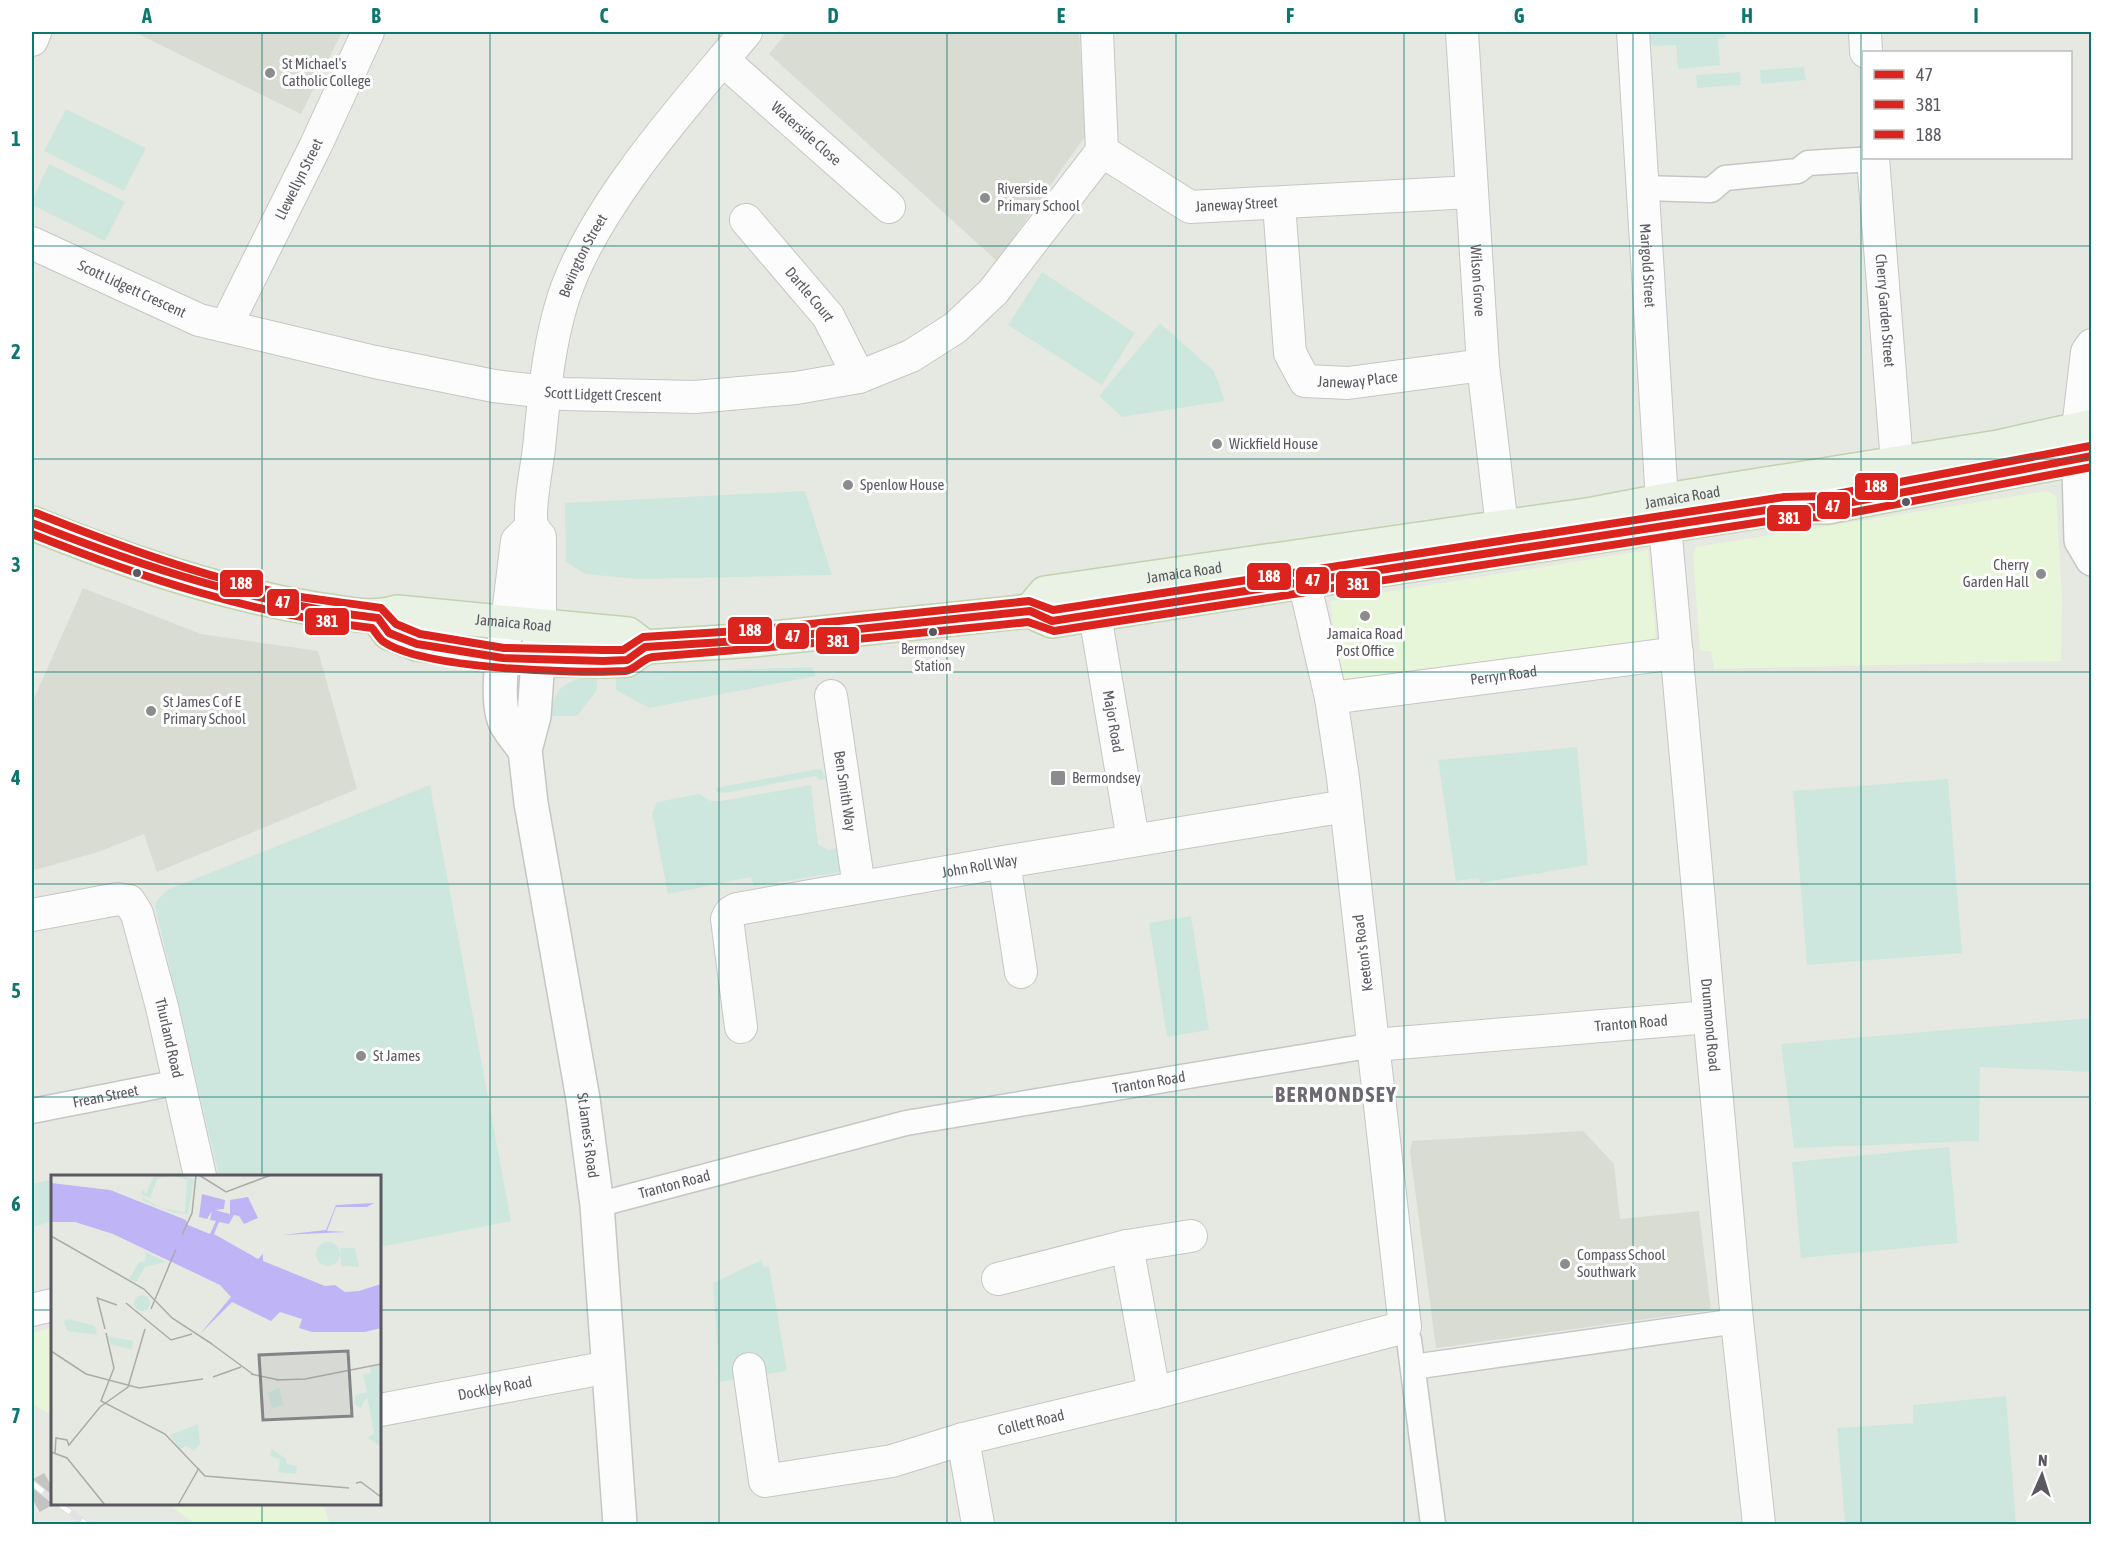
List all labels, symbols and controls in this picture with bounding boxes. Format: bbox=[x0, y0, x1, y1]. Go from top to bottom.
text: A bbox=[141, 4, 152, 27]
text: B bbox=[371, 4, 381, 27]
text: C bbox=[600, 4, 609, 27]
text: D bbox=[827, 4, 839, 27]
text: E bbox=[1057, 4, 1066, 27]
text: F bbox=[1286, 4, 1294, 27]
text: G bbox=[1514, 4, 1525, 27]
text: H bbox=[1741, 4, 1753, 27]
text: I bbox=[1973, 4, 1979, 27]
legend bbox=[1862, 51, 2072, 159]
place label: St Michael's Catholic College bbox=[282, 55, 371, 89]
text: 47 bbox=[1916, 64, 1933, 85]
marker: St Michael's Catholic College bbox=[263, 66, 277, 80]
text: 381 bbox=[1916, 94, 1941, 115]
street label: Waterside Close bbox=[768, 98, 845, 169]
text: 188 bbox=[1916, 124, 1941, 145]
text: 1 bbox=[11, 127, 21, 150]
street label: Llewellyn Street bbox=[271, 136, 326, 222]
place label: Riverside Primary School bbox=[997, 180, 1080, 214]
marker: Riverside Primary School bbox=[978, 191, 992, 205]
street label: Janeway Street bbox=[1195, 193, 1278, 215]
street label: Bevington Street bbox=[555, 211, 610, 299]
street label: Marigold Street bbox=[1637, 223, 1659, 308]
street label: Wilson Grove bbox=[1467, 244, 1489, 317]
street label: Cherry Garden Street bbox=[1873, 253, 1898, 368]
street label: Scott Lidgett Crescent bbox=[75, 256, 189, 321]
street label: Dartle Court bbox=[782, 263, 838, 324]
text: 2 bbox=[11, 340, 21, 363]
street label: Janeway Place bbox=[1317, 367, 1399, 391]
street label: Scott Lidgett Crescent bbox=[544, 383, 662, 404]
place label: Wickfield House bbox=[1229, 435, 1318, 452]
marker: Wickfield House bbox=[1210, 437, 1224, 451]
line badge: 188 bbox=[1854, 472, 1899, 501]
place label: Spenlow House bbox=[860, 476, 945, 493]
text: 188 bbox=[1865, 477, 1888, 495]
marker: Spenlow House bbox=[841, 478, 855, 492]
street label: Jamaica Road bbox=[1643, 482, 1721, 512]
line badge: 47 bbox=[1816, 491, 1851, 520]
unlabelled marker bbox=[1900, 496, 1912, 508]
text: 47 bbox=[1824, 497, 1841, 515]
line badge: 381 bbox=[1766, 504, 1812, 532]
text: 381 bbox=[1778, 509, 1801, 527]
text: 3 bbox=[11, 553, 21, 576]
place label: Cherry Garden Hall bbox=[1963, 556, 2029, 590]
street label: Jamaica Road bbox=[1145, 559, 1223, 586]
line badge: 188 bbox=[1246, 562, 1292, 591]
line badge: 47 bbox=[1295, 566, 1330, 595]
unlabelled marker bbox=[131, 567, 143, 579]
text: 188 bbox=[1258, 567, 1281, 585]
marker: Cherry Garden Hall bbox=[2034, 567, 2048, 581]
line badge: 188 bbox=[219, 569, 264, 598]
line badge: 381 bbox=[1335, 570, 1381, 599]
text: 47 bbox=[1304, 571, 1321, 589]
text: 188 bbox=[230, 574, 253, 592]
text: 381 bbox=[1347, 575, 1370, 593]
line badge: 47 bbox=[266, 588, 300, 617]
text: 47 bbox=[274, 593, 291, 611]
line badge: 381 bbox=[304, 607, 350, 636]
marker: Jamaica Road Post Office bbox=[1358, 609, 1372, 623]
street label: Jamaica Road bbox=[475, 611, 552, 635]
text: 381 bbox=[316, 612, 339, 630]
line badge: 188 bbox=[727, 616, 773, 645]
text: 188 bbox=[739, 621, 762, 639]
line badge: 47 bbox=[775, 622, 810, 650]
place label: Jamaica Road Post Office bbox=[1327, 625, 1403, 659]
line badge: 381 bbox=[815, 626, 860, 655]
marker: Bermondsey Station bbox=[927, 626, 939, 638]
text: 47 bbox=[784, 627, 801, 645]
text: 381 bbox=[827, 632, 850, 650]
place label: Bermondsey Station bbox=[901, 641, 965, 674]
street label: Perryn Road bbox=[1469, 662, 1538, 688]
street label: Major Road bbox=[1100, 689, 1127, 754]
place label: St James C of E Primary School bbox=[163, 693, 246, 727]
marker: St James C of E Primary School bbox=[144, 704, 158, 718]
street label: Ben Smith Way bbox=[831, 750, 860, 832]
text: 4 bbox=[10, 766, 21, 789]
marker: Bermondsey bbox=[1049, 769, 1067, 787]
place label: Bermondsey bbox=[1072, 769, 1141, 786]
street label: John Roll Way bbox=[940, 851, 1019, 881]
street label: Keeton's Road bbox=[1349, 914, 1376, 992]
street label: Drummond Road bbox=[1698, 977, 1723, 1072]
text: 5 bbox=[11, 979, 21, 1002]
street label: Thurland Road bbox=[152, 996, 187, 1079]
street label: Tranton Road bbox=[1594, 1011, 1668, 1035]
place label: St James bbox=[373, 1047, 420, 1064]
marker: St James bbox=[354, 1049, 368, 1063]
street label: Tranton Road bbox=[1111, 1068, 1186, 1096]
street label: Frean Street bbox=[71, 1081, 140, 1111]
district label: BERMONDSEY bbox=[1275, 1082, 1397, 1106]
street label: St James's Road bbox=[574, 1091, 602, 1179]
street label: Tranton Road bbox=[637, 1166, 712, 1202]
inset map bbox=[51, 1175, 381, 1505]
text: 6 bbox=[11, 1192, 21, 1215]
place label: Compass School Southwark bbox=[1577, 1246, 1666, 1280]
marker: Compass School Southwark bbox=[1558, 1257, 1572, 1271]
street label: Dockley Road bbox=[456, 1373, 533, 1403]
text: 7 bbox=[11, 1404, 21, 1427]
street label: Collett Road bbox=[996, 1406, 1066, 1438]
north arrow bbox=[2012, 1445, 2072, 1505]
text: N bbox=[2038, 1451, 2048, 1469]

